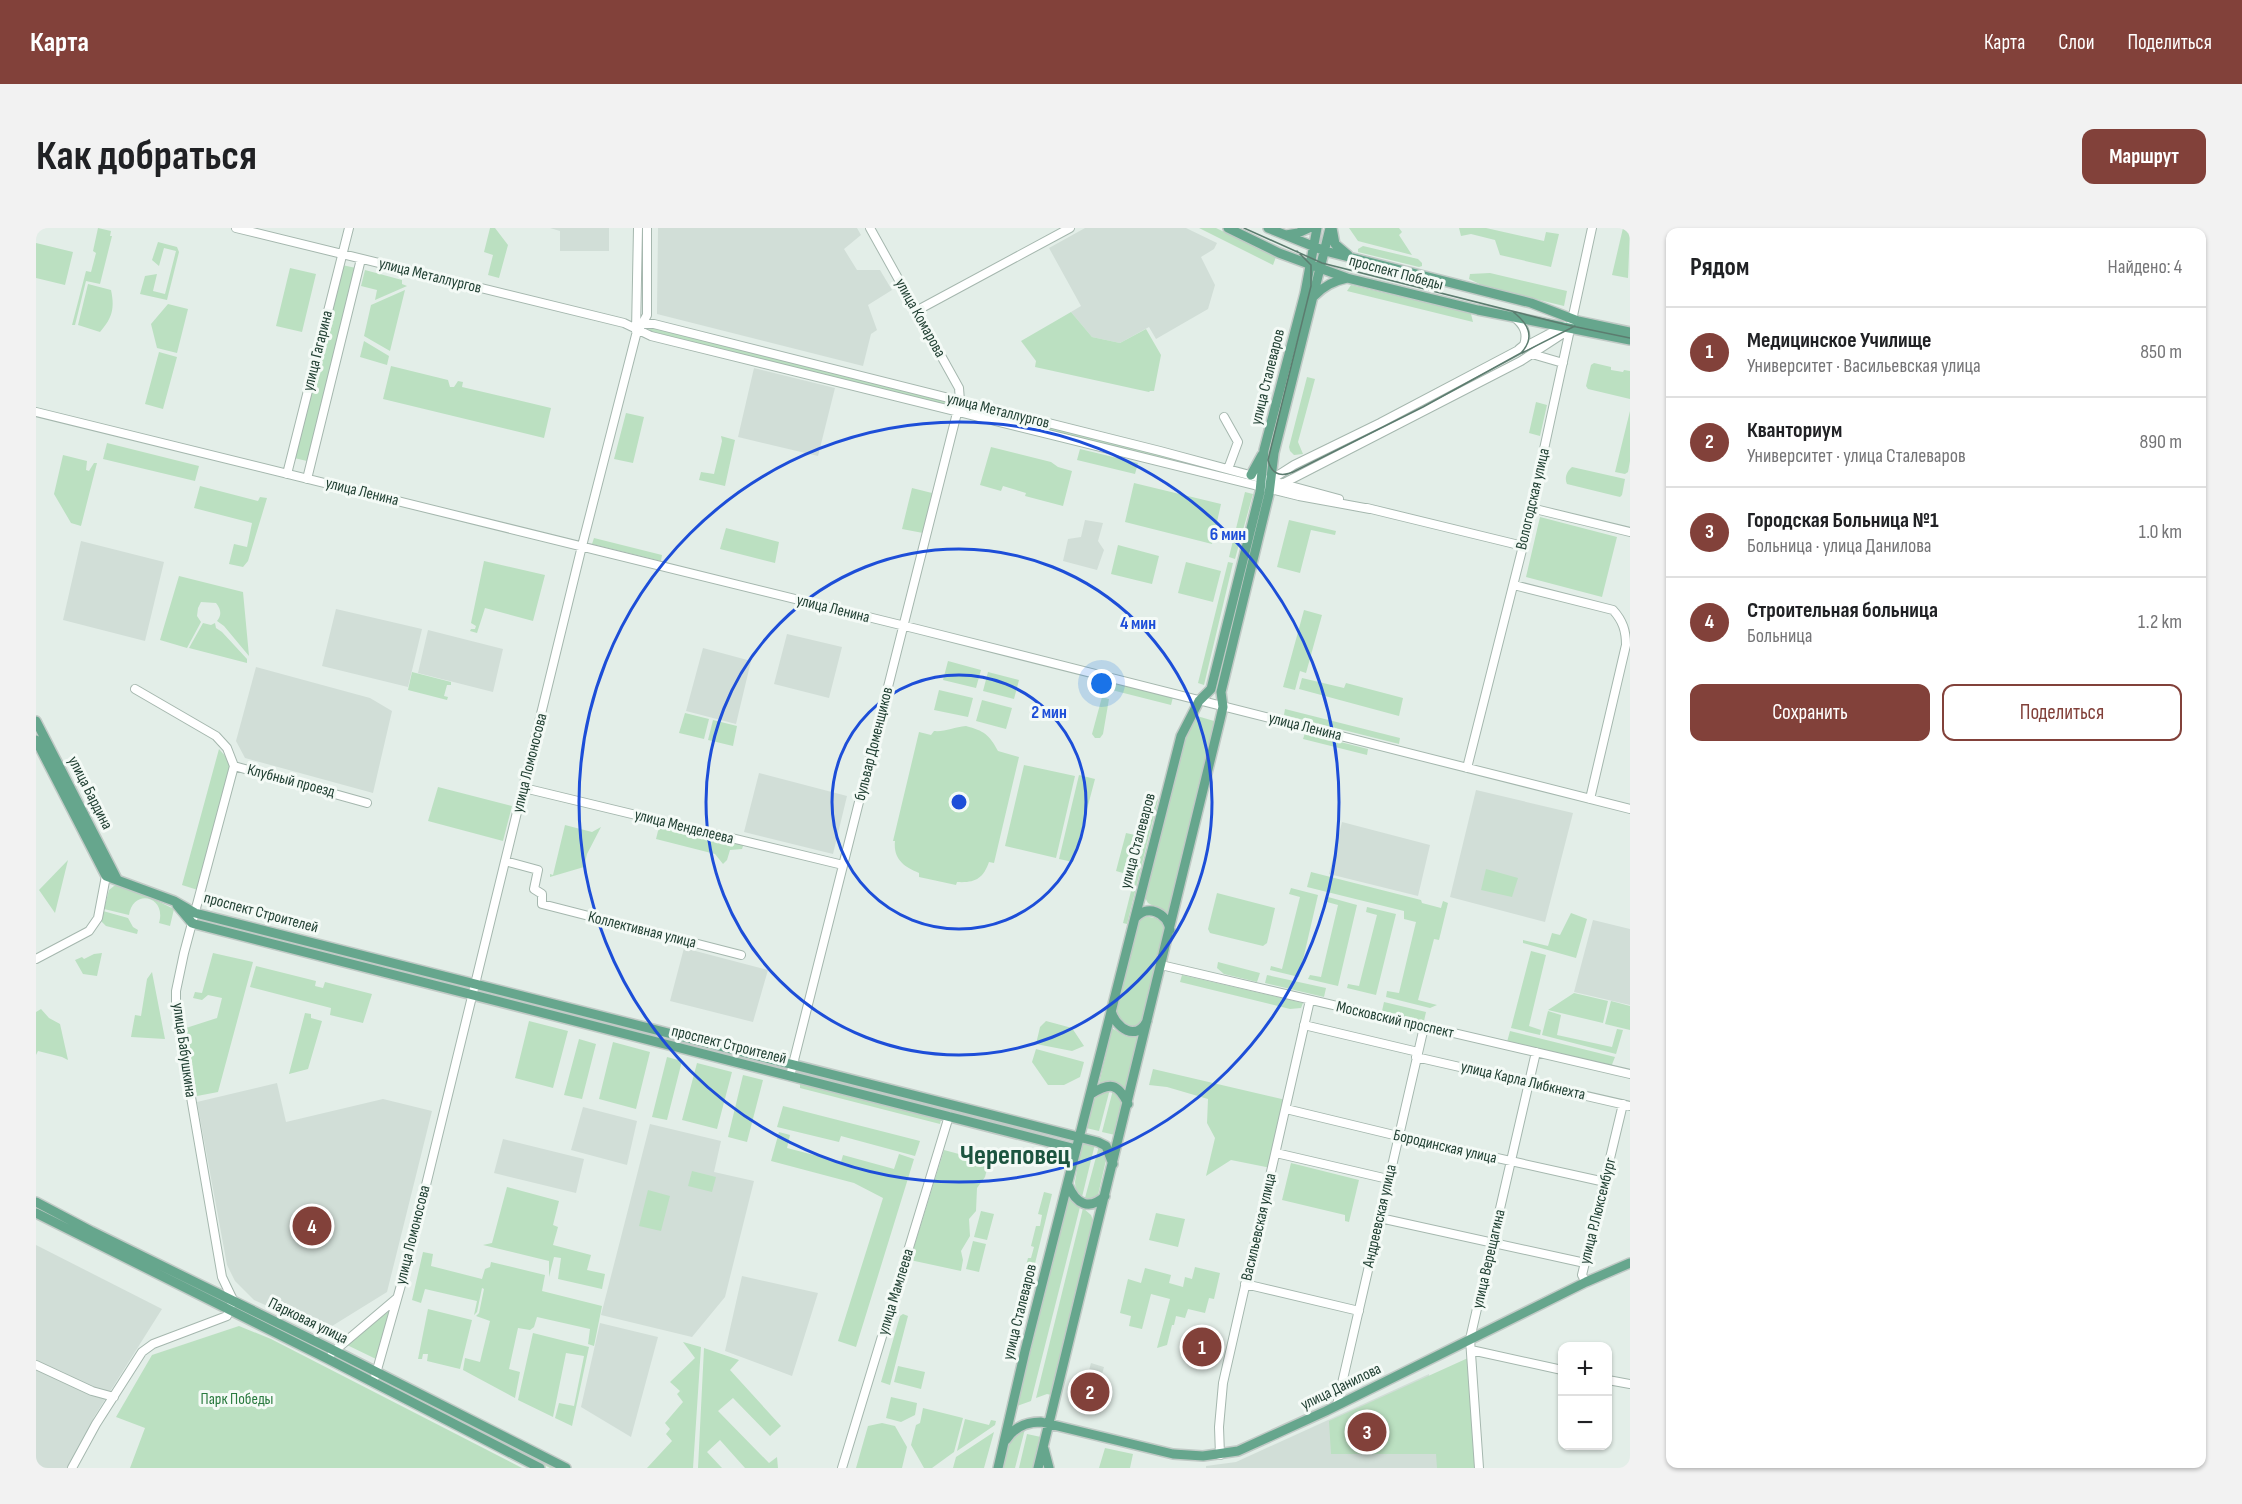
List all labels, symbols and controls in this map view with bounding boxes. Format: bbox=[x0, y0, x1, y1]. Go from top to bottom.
text: Карта bbox=[30, 26, 89, 59]
text: Карта bbox=[1984, 30, 2025, 55]
text: Слои bbox=[2058, 30, 2094, 55]
text: Поделиться bbox=[2127, 30, 2212, 55]
button: Маршрут bbox=[2082, 129, 2206, 184]
text: Как добраться bbox=[36, 131, 257, 182]
street label: проспект Победы bbox=[1347, 251, 1445, 295]
text: Рядом bbox=[1690, 252, 1749, 283]
street label: улица Металлургов bbox=[377, 254, 483, 298]
text: Найдено: 4 bbox=[2108, 255, 2182, 279]
street label: улица Комарова bbox=[890, 275, 950, 361]
street label: улица Гагарина bbox=[299, 309, 337, 393]
street label: улица Сталеваров bbox=[1247, 327, 1289, 427]
text: Медицинское Училище bbox=[1747, 327, 1932, 354]
text: 1 bbox=[1706, 340, 1713, 364]
text: 850 m bbox=[2140, 340, 2182, 364]
text: Университет · Васильевская улица bbox=[1747, 354, 1981, 378]
street label: улица Металлургов bbox=[945, 389, 1051, 433]
text: Кванториум bbox=[1747, 417, 1842, 444]
text: 2 bbox=[1705, 430, 1714, 454]
text: 890 m bbox=[2139, 430, 2182, 454]
text: Университет · улица Сталеваров bbox=[1747, 444, 1966, 468]
street label: Вологодская улица bbox=[1512, 446, 1554, 552]
street label: улица Ленина bbox=[323, 474, 401, 510]
text: Городская Больница №1 bbox=[1747, 507, 1939, 534]
text: 3 bbox=[1705, 520, 1714, 544]
text: 1.0 km bbox=[2139, 520, 2182, 544]
text: 6 мин bbox=[1210, 524, 1246, 545]
text: Больница · улица Данилова bbox=[1747, 534, 1931, 558]
street label: улица Ленина bbox=[794, 591, 872, 627]
text: Строительная больница bbox=[1747, 597, 1938, 624]
text: 4 bbox=[1705, 610, 1714, 634]
text: 1.2 km bbox=[2138, 610, 2182, 634]
text: 4 мин bbox=[1120, 613, 1156, 634]
text: Больница bbox=[1747, 624, 1812, 648]
your location bbox=[1087, 669, 1116, 698]
button: Сохранить bbox=[1690, 684, 1930, 741]
button: Поделиться bbox=[1942, 684, 2182, 741]
street label: бульвар Доменщиков bbox=[851, 685, 897, 803]
text: 2 мин bbox=[1031, 702, 1067, 723]
street label: улица Ленина bbox=[1266, 709, 1344, 745]
street label: улица Ломоносова bbox=[508, 711, 552, 815]
street label: улица Бардина bbox=[63, 753, 117, 833]
street label: Клубный проезд bbox=[245, 760, 337, 802]
street label: улица Сталеваров bbox=[1116, 791, 1160, 891]
centre of rings bbox=[949, 792, 969, 812]
street label: улица Менделеева bbox=[632, 806, 736, 848]
street label: проспект Строителей bbox=[202, 889, 320, 937]
street label: Коллективная улица bbox=[586, 907, 698, 953]
street label: Московский проспект bbox=[1334, 997, 1456, 1043]
street label: улица Бабушкина bbox=[168, 1001, 200, 1099]
street label: проспект Строителей bbox=[670, 1022, 788, 1068]
street label: улица Карла Либкнехта bbox=[1459, 1057, 1587, 1105]
street label: Бородинская улица bbox=[1391, 1126, 1499, 1168]
district label: Череповец bbox=[960, 1139, 1071, 1172]
street label: улица Р.Люксембург bbox=[1576, 1156, 1620, 1266]
street label: Андреевская улица bbox=[1359, 1163, 1401, 1270]
street label: Васильевская улица bbox=[1237, 1171, 1281, 1283]
street label: улица Ломоносова bbox=[391, 1183, 435, 1287]
pin: 4 bbox=[292, 1204, 332, 1248]
street label: улица Верещагина bbox=[1468, 1208, 1510, 1310]
street label: улица Мамлеева bbox=[874, 1247, 918, 1337]
street label: улица Сталеваров bbox=[999, 1262, 1041, 1362]
street label: Парковая улица bbox=[265, 1294, 351, 1348]
pin: 1 bbox=[1182, 1324, 1222, 1370]
map controls bbox=[1558, 1342, 1612, 1450]
button: + bbox=[1558, 1342, 1612, 1396]
street label: улица Данилова bbox=[1298, 1359, 1384, 1415]
pin: 2 bbox=[1070, 1370, 1110, 1414]
park label: Парк Победы bbox=[201, 1390, 273, 1409]
button: − bbox=[1558, 1396, 1612, 1450]
pin: 3 bbox=[1348, 1410, 1386, 1454]

